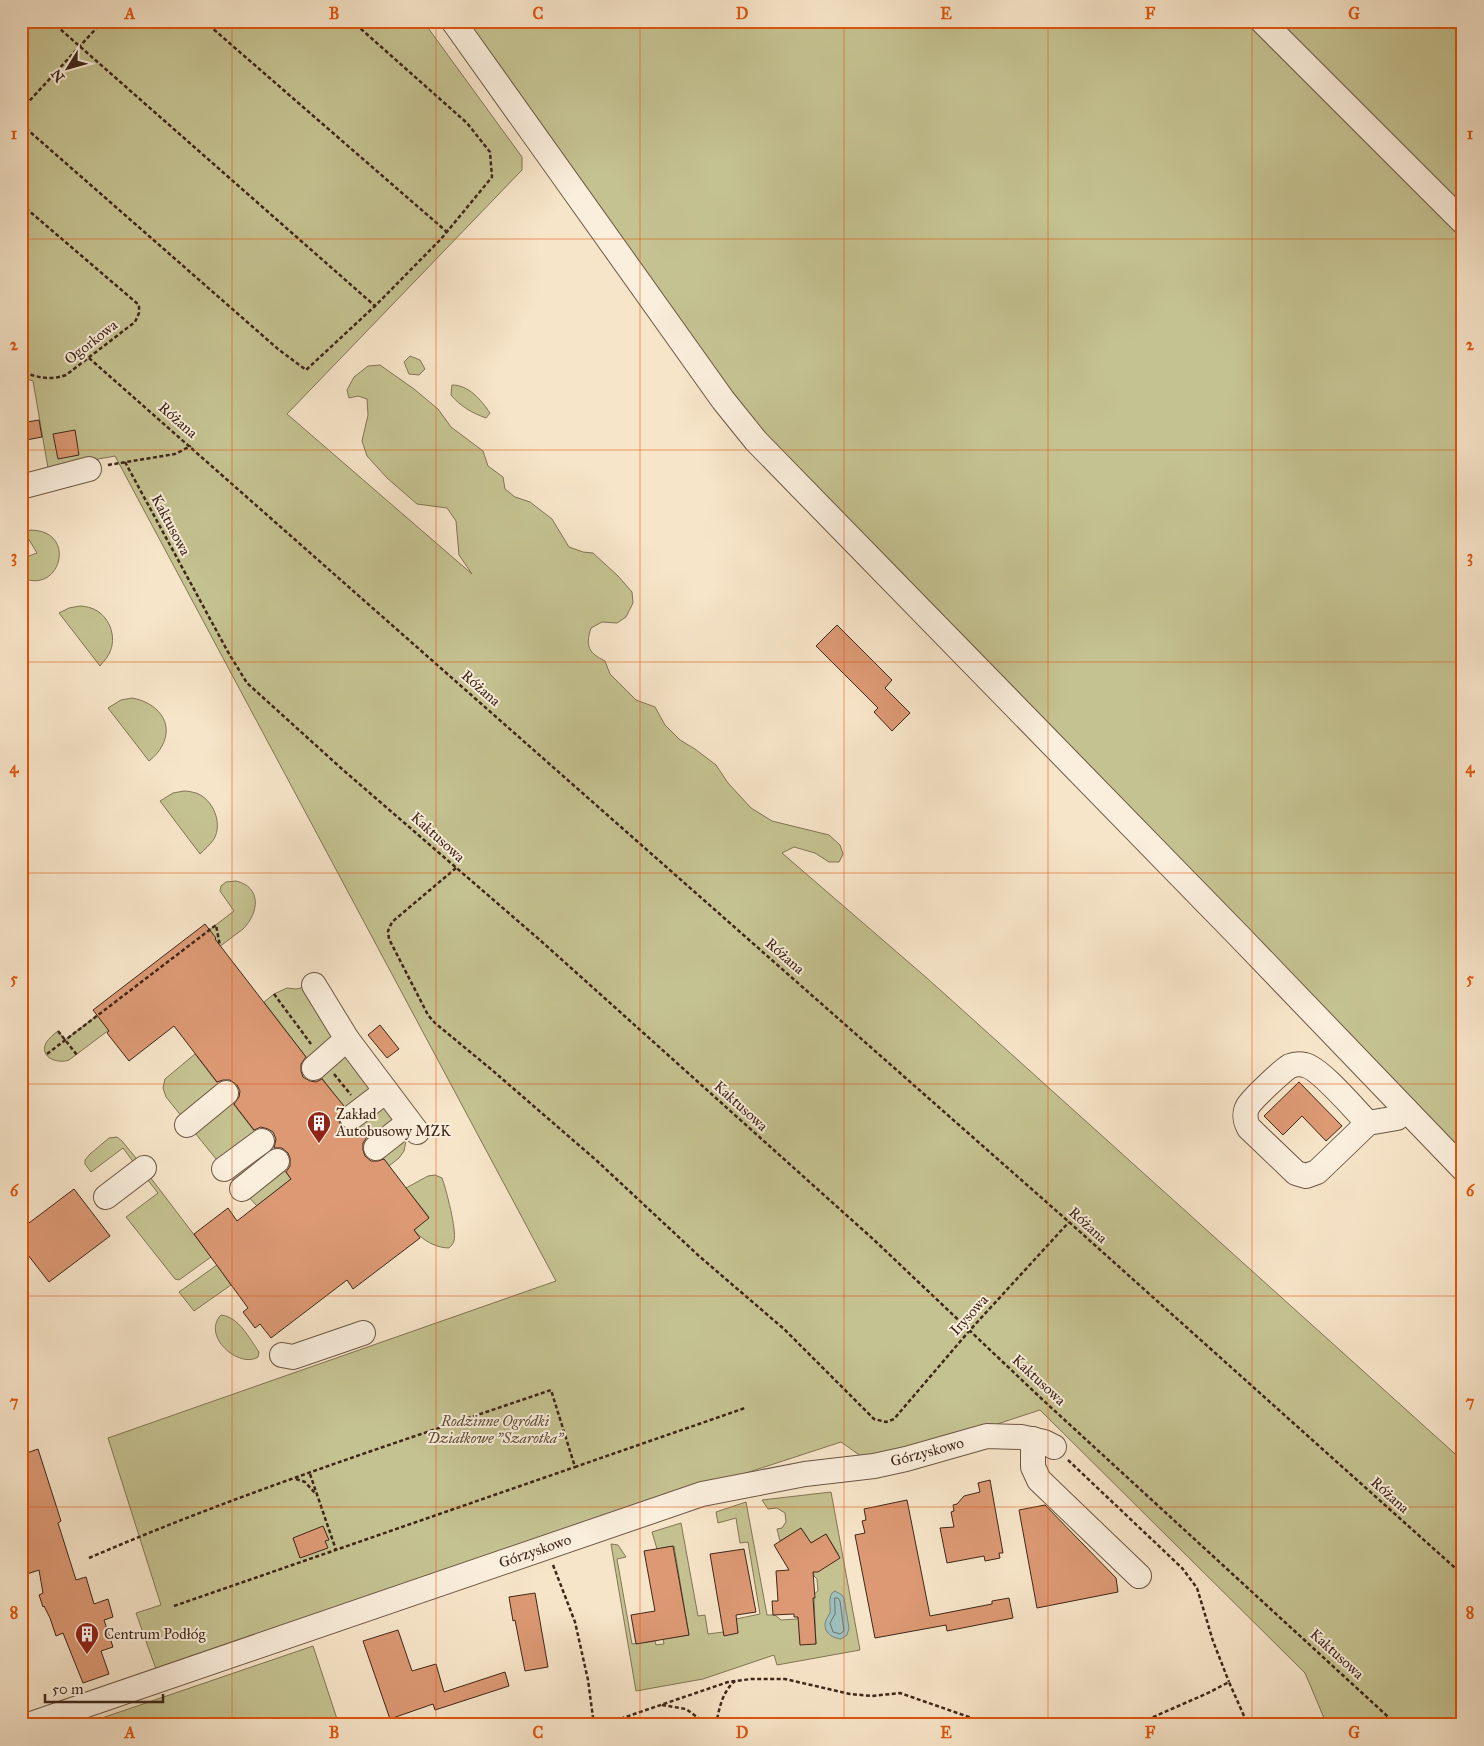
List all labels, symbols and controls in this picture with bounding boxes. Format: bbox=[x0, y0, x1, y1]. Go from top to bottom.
text: A bbox=[124, 4, 136, 23]
text: B bbox=[329, 4, 339, 23]
text: C bbox=[533, 4, 544, 23]
text: D bbox=[736, 4, 749, 23]
text: E bbox=[940, 4, 952, 23]
text: F bbox=[1145, 4, 1156, 23]
text: G bbox=[1348, 4, 1360, 23]
north arrow bbox=[42, 42, 92, 92]
text: N bbox=[48, 66, 68, 85]
text: 1 bbox=[11, 124, 18, 143]
text: 1 bbox=[1467, 124, 1474, 143]
street label: Ogorkowa bbox=[61, 315, 122, 368]
text: 2 bbox=[10, 335, 19, 354]
text: 2 bbox=[1466, 335, 1475, 354]
street label: Różana bbox=[155, 398, 202, 442]
street label: Kaktusowa bbox=[147, 491, 195, 559]
text: 3 bbox=[11, 547, 17, 567]
text: 3 bbox=[1467, 547, 1473, 567]
street label: Różana bbox=[458, 666, 505, 710]
text: 4 bbox=[10, 758, 20, 778]
text: 4 bbox=[1466, 758, 1476, 778]
street label: Kaktusowa bbox=[407, 808, 469, 866]
street label: Różana bbox=[762, 934, 809, 978]
text: 5 bbox=[10, 969, 18, 988]
text: 5 bbox=[1466, 969, 1474, 988]
street label: Kaktusowa bbox=[710, 1077, 772, 1135]
place label: Zakład Autobusowy MZK bbox=[335, 1105, 451, 1140]
building icon: Zakład Autobusowy MZK bbox=[306, 1110, 332, 1144]
text: 6 bbox=[10, 1181, 19, 1200]
text: 6 bbox=[1466, 1181, 1475, 1200]
street label: Różana bbox=[1065, 1203, 1112, 1247]
street label: Irysowa bbox=[946, 1291, 992, 1339]
street label: Kaktusowa bbox=[1009, 1351, 1070, 1410]
text: 7 bbox=[10, 1392, 19, 1411]
text: 7 bbox=[1466, 1392, 1475, 1411]
park label: Rodzinne Ogródki Działkowe "Szarotka" bbox=[427, 1412, 565, 1447]
street label: Górzyskowo bbox=[888, 1433, 966, 1470]
street label: Różana bbox=[1367, 1473, 1414, 1517]
street label: Górzyskowo bbox=[496, 1530, 574, 1572]
text: 8 bbox=[10, 1603, 18, 1622]
text: 8 bbox=[1466, 1603, 1474, 1622]
building icon: Centrum Podłóg bbox=[74, 1621, 100, 1655]
place label: Centrum Podłóg bbox=[104, 1625, 206, 1643]
street label: Kaktusowa bbox=[1306, 1625, 1368, 1683]
scale bar bbox=[45, 1671, 162, 1703]
text: 50 m bbox=[52, 1680, 84, 1698]
text: A bbox=[124, 1723, 136, 1742]
text: B bbox=[329, 1723, 339, 1742]
text: C bbox=[533, 1723, 544, 1742]
text: D bbox=[736, 1723, 749, 1742]
text: E bbox=[940, 1723, 952, 1742]
text: F bbox=[1145, 1723, 1156, 1742]
text: G bbox=[1348, 1723, 1360, 1742]

